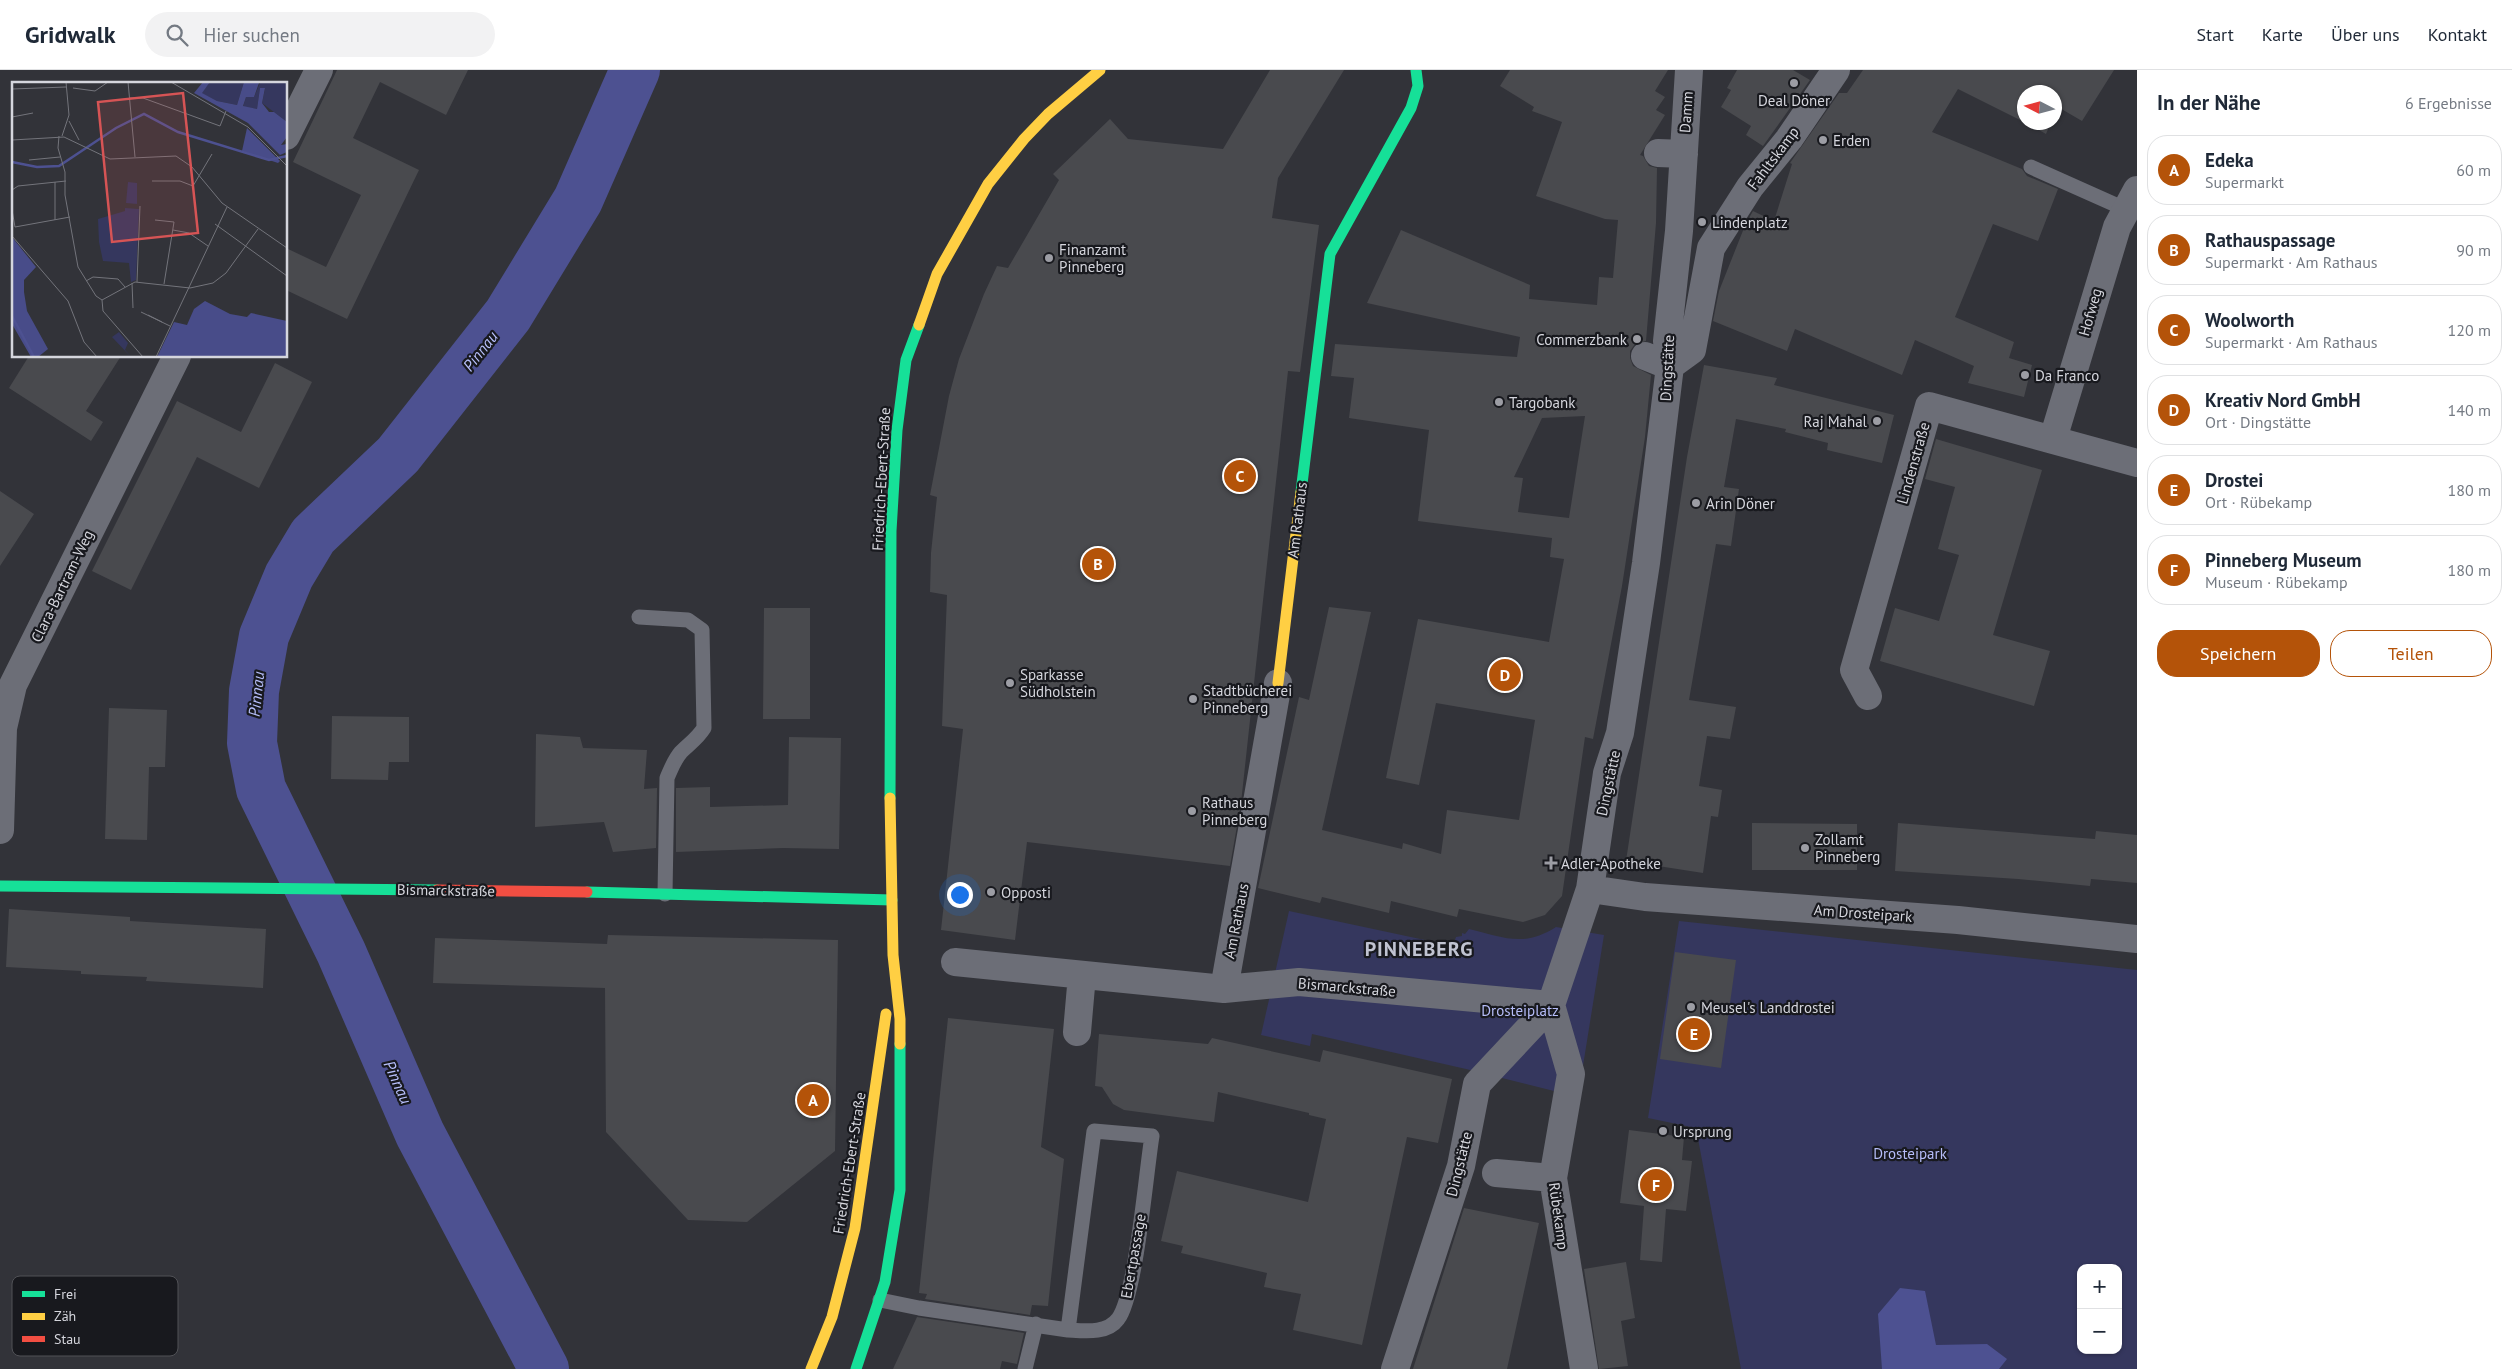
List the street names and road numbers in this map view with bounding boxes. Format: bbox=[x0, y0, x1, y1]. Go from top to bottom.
street label: Damm bbox=[1675, 91, 1697, 133]
street label: Fahltskamp bbox=[1743, 123, 1803, 193]
street label: Hofweg bbox=[2074, 286, 2106, 338]
street label: Dingstätte bbox=[1656, 334, 1678, 402]
street label: Friedrich-Ebert-Straße bbox=[868, 407, 894, 551]
street label: Lindenstraße bbox=[1892, 420, 1934, 506]
street label: Am Rathaus bbox=[1283, 481, 1311, 559]
street label: Clara-Bartram-Weg bbox=[27, 527, 97, 645]
street label: Dingstätte bbox=[1592, 748, 1624, 818]
street label: Bismarckstraße bbox=[397, 880, 495, 900]
street label: Am Rathaus bbox=[1219, 882, 1253, 960]
street label: Am Drosteipark bbox=[1813, 900, 1914, 926]
street label: Bismarckstraße bbox=[1297, 973, 1397, 1001]
street label: Friedrich-Ebert-Straße bbox=[828, 1091, 870, 1235]
street label: Dingstätte bbox=[1442, 1129, 1476, 1199]
street label: Rübekamp bbox=[1545, 1181, 1573, 1251]
street label: Ebertpassage bbox=[1116, 1212, 1150, 1300]

